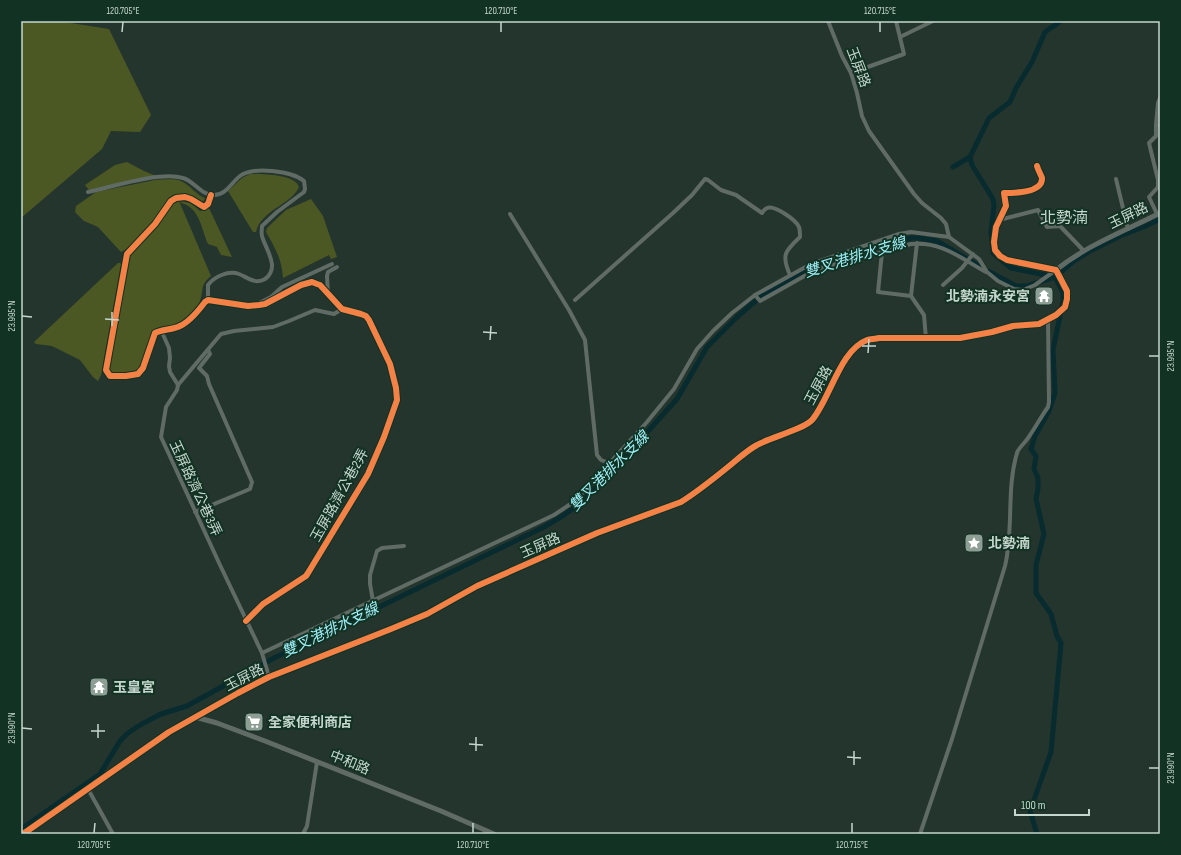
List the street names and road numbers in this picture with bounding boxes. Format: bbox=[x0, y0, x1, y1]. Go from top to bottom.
street label: 玉屏路 bbox=[843, 45, 874, 90]
street label: 玉屏路 bbox=[1106, 199, 1151, 232]
street label: 玉屏路 bbox=[801, 363, 836, 408]
street label: 玉屏路濟公巷3弄 bbox=[166, 438, 225, 539]
street label: 玉屏路濟公巷2弄 bbox=[307, 446, 372, 545]
street label: 玉屏路 bbox=[518, 529, 563, 562]
street label: 玉屏路 bbox=[222, 660, 267, 695]
street label: 中和路 bbox=[327, 747, 372, 778]

